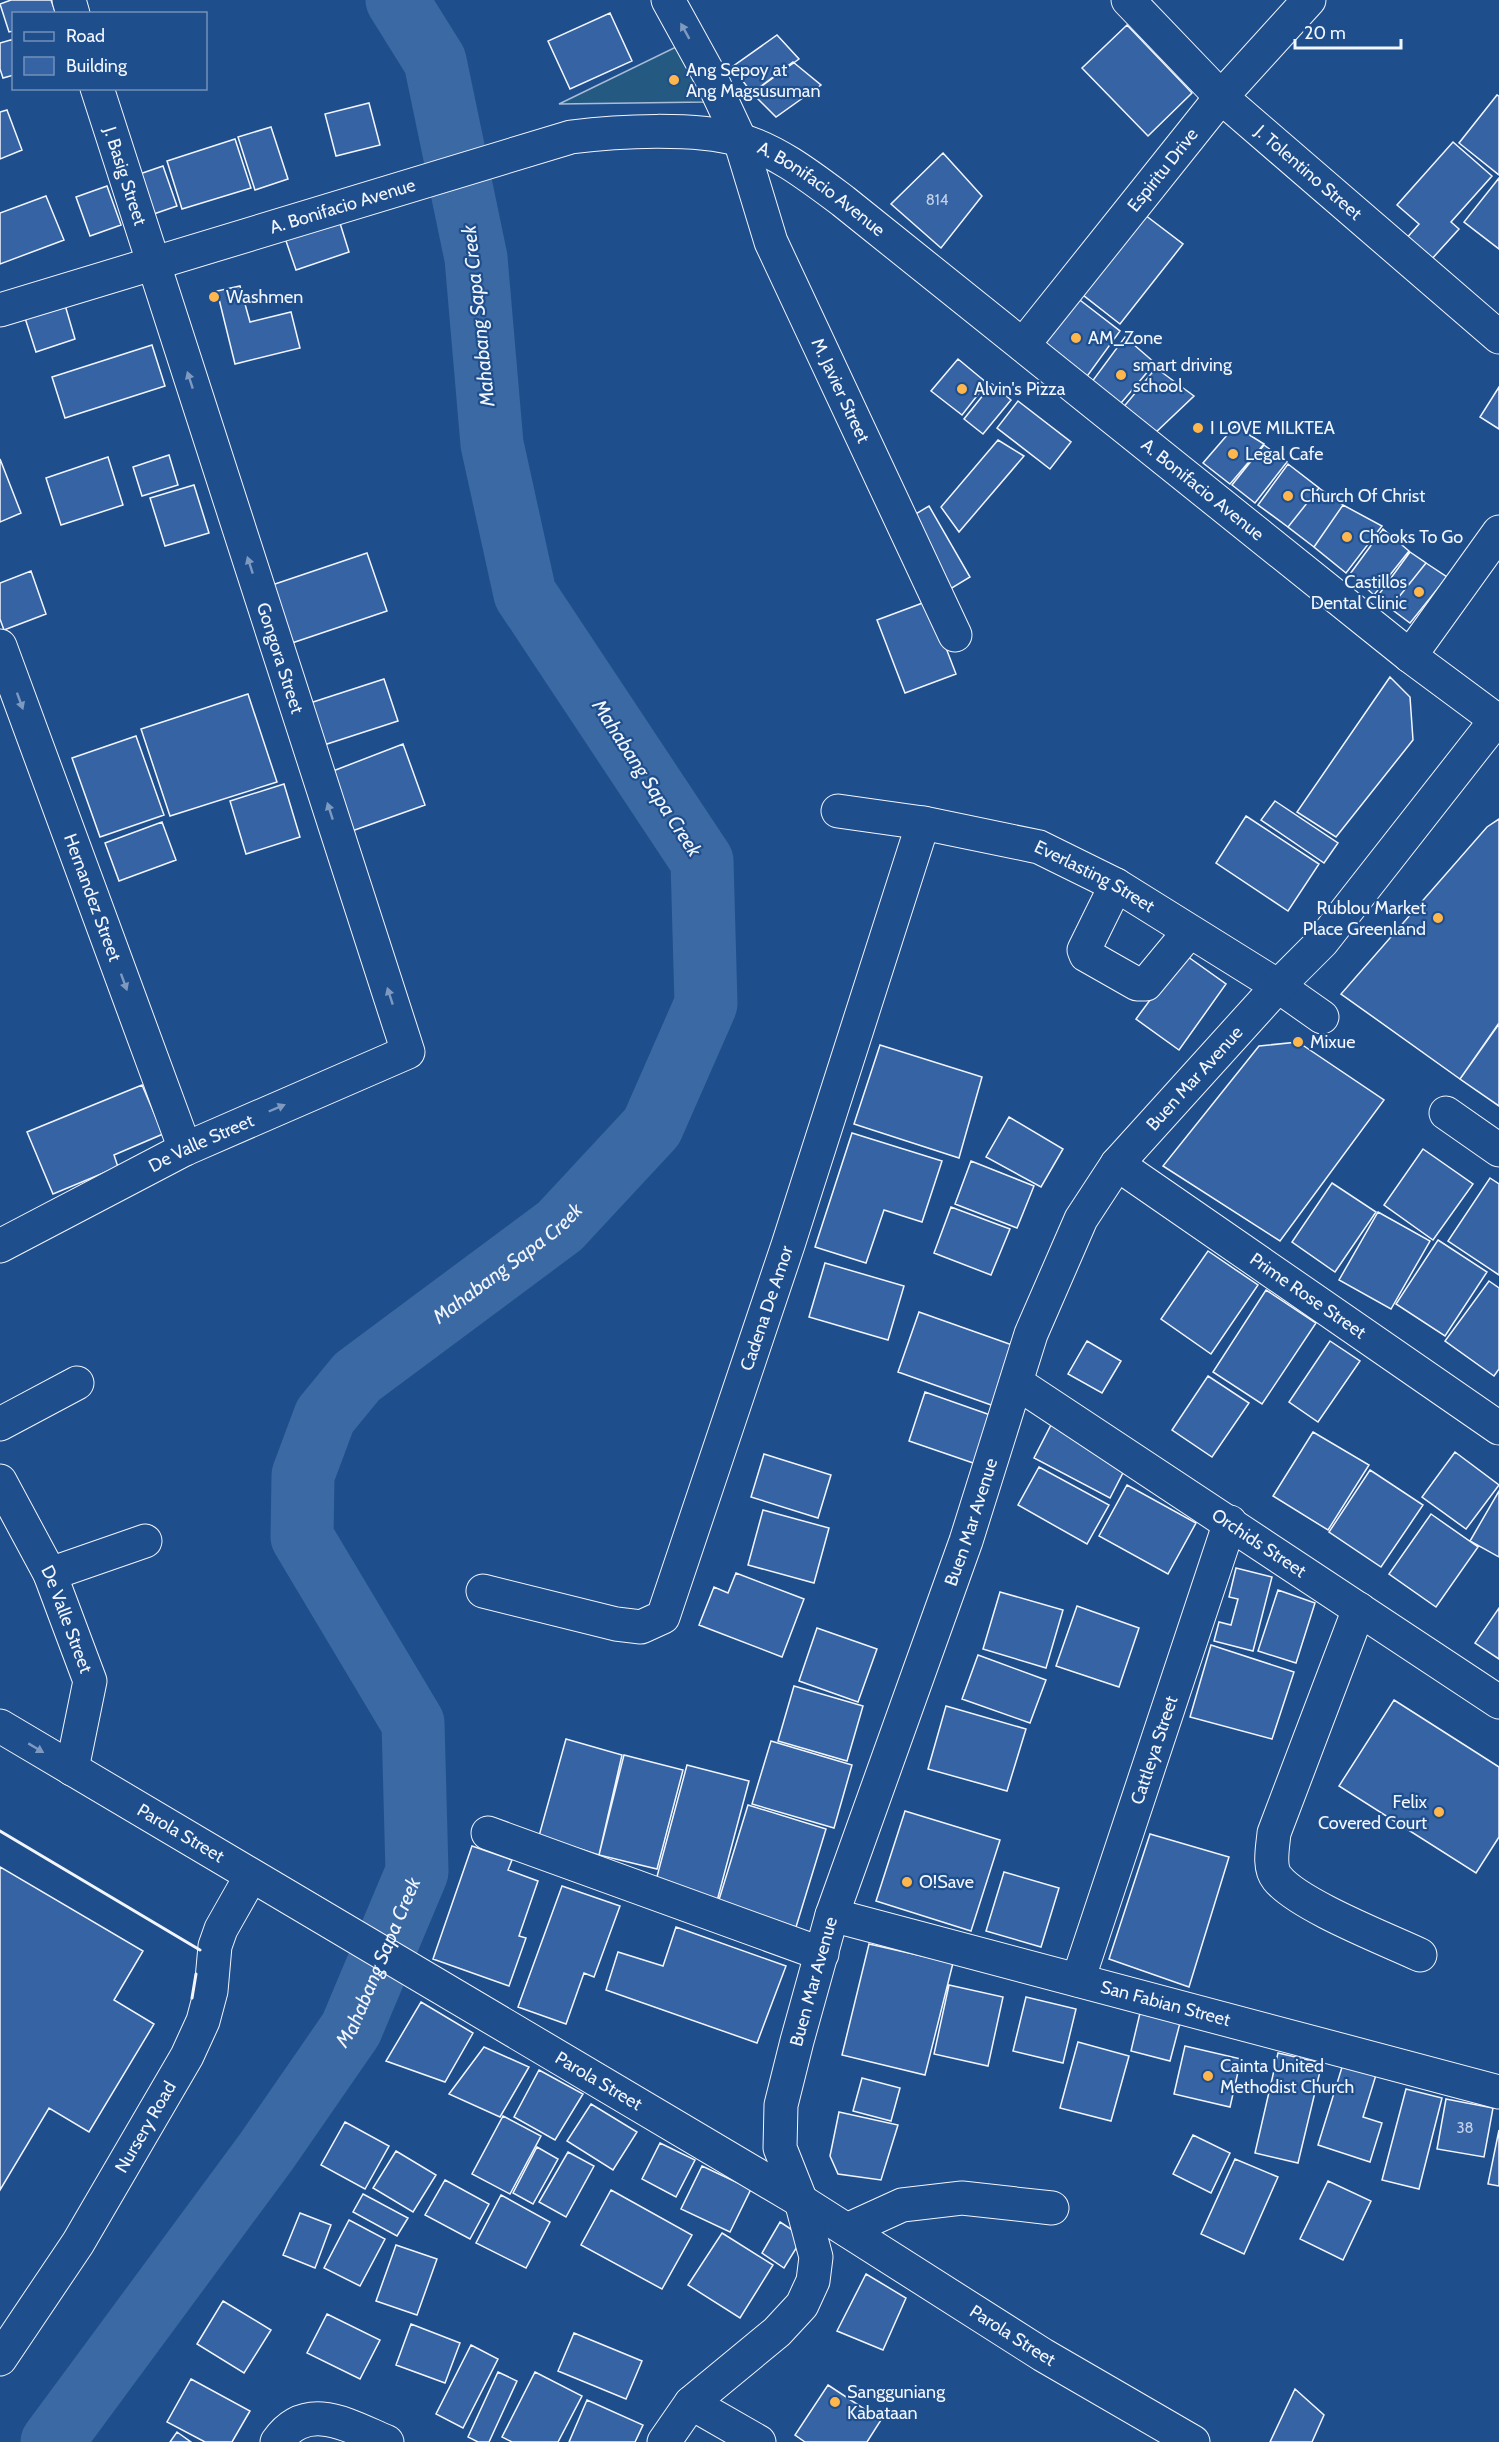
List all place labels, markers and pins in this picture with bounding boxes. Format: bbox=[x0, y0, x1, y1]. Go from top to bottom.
place label: Ang Sepoy at Ang Magsusuman bbox=[686, 59, 821, 102]
marker: Ang Sepoy at Ang Magsusuman bbox=[667, 73, 681, 87]
place label: Washmen bbox=[226, 286, 303, 308]
marker: Washmen bbox=[207, 290, 221, 304]
place label: AM_Zone bbox=[1088, 327, 1162, 349]
marker: AM_Zone bbox=[1069, 331, 1083, 345]
place label: smart driving school bbox=[1133, 354, 1233, 397]
marker: smart driving school bbox=[1114, 368, 1128, 382]
place label: Alvin's Pizza bbox=[974, 378, 1066, 400]
marker: Alvin's Pizza bbox=[955, 382, 969, 396]
place label: I LOVE MILKTEA bbox=[1210, 417, 1335, 439]
marker: I LOVE MILKTEA bbox=[1191, 421, 1205, 435]
place label: Legal Cafe bbox=[1245, 443, 1324, 465]
marker: Legal Cafe bbox=[1226, 447, 1240, 461]
place label: Church Of Christ bbox=[1300, 485, 1425, 507]
marker: Church Of Christ bbox=[1281, 489, 1295, 503]
place label: Chooks To Go bbox=[1359, 526, 1463, 548]
marker: Chooks To Go bbox=[1340, 530, 1354, 544]
place label: Castillos Dental Clinic bbox=[1311, 571, 1407, 614]
marker: Castillos Dental Clinic bbox=[1412, 585, 1426, 599]
place label: Rublou Market Place Greenland bbox=[1303, 897, 1426, 940]
marker: Rublou Market Place Greenland bbox=[1431, 911, 1445, 925]
place label: Mixue bbox=[1310, 1031, 1355, 1053]
marker: Mixue bbox=[1291, 1035, 1305, 1049]
place label: Felix Covered Court bbox=[1318, 1791, 1427, 1834]
marker: Felix Covered Court bbox=[1432, 1805, 1446, 1819]
place label: O!Save bbox=[919, 1871, 974, 1893]
marker: O!Save bbox=[900, 1875, 914, 1889]
place label: Cainta United Methodist Church bbox=[1220, 2055, 1354, 2098]
marker: Cainta United Methodist Church bbox=[1201, 2069, 1215, 2083]
place label: Sangguniang Kabataan bbox=[847, 2381, 946, 2424]
marker: Sangguniang Kabataan bbox=[828, 2395, 842, 2409]

